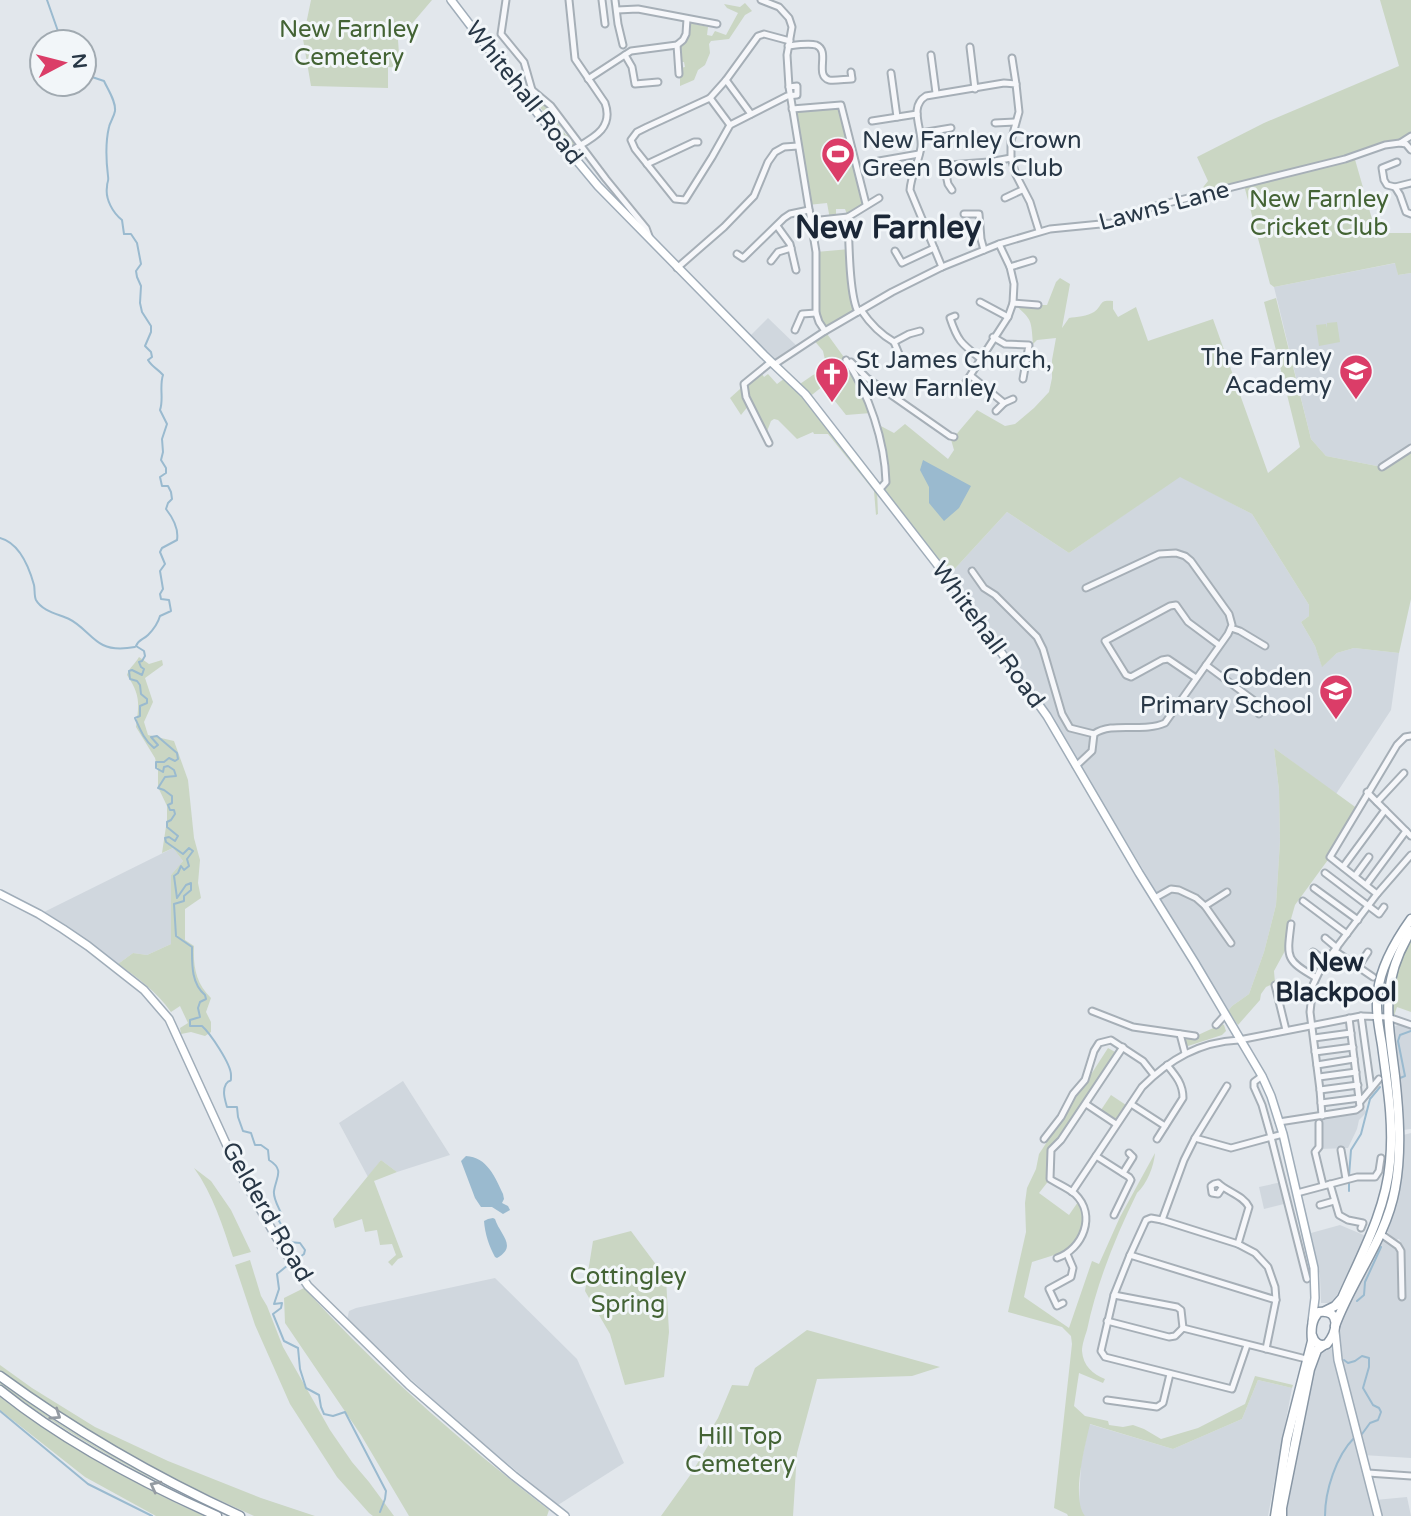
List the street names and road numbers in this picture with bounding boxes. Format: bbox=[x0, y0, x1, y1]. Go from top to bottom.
street label: Whitehall Road bbox=[459, 15, 589, 171]
street label: Lawns Lane bbox=[1096, 175, 1232, 237]
street label: Whitehall Road bbox=[925, 556, 1051, 714]
street label: Gelderd Road bbox=[215, 1137, 319, 1287]

